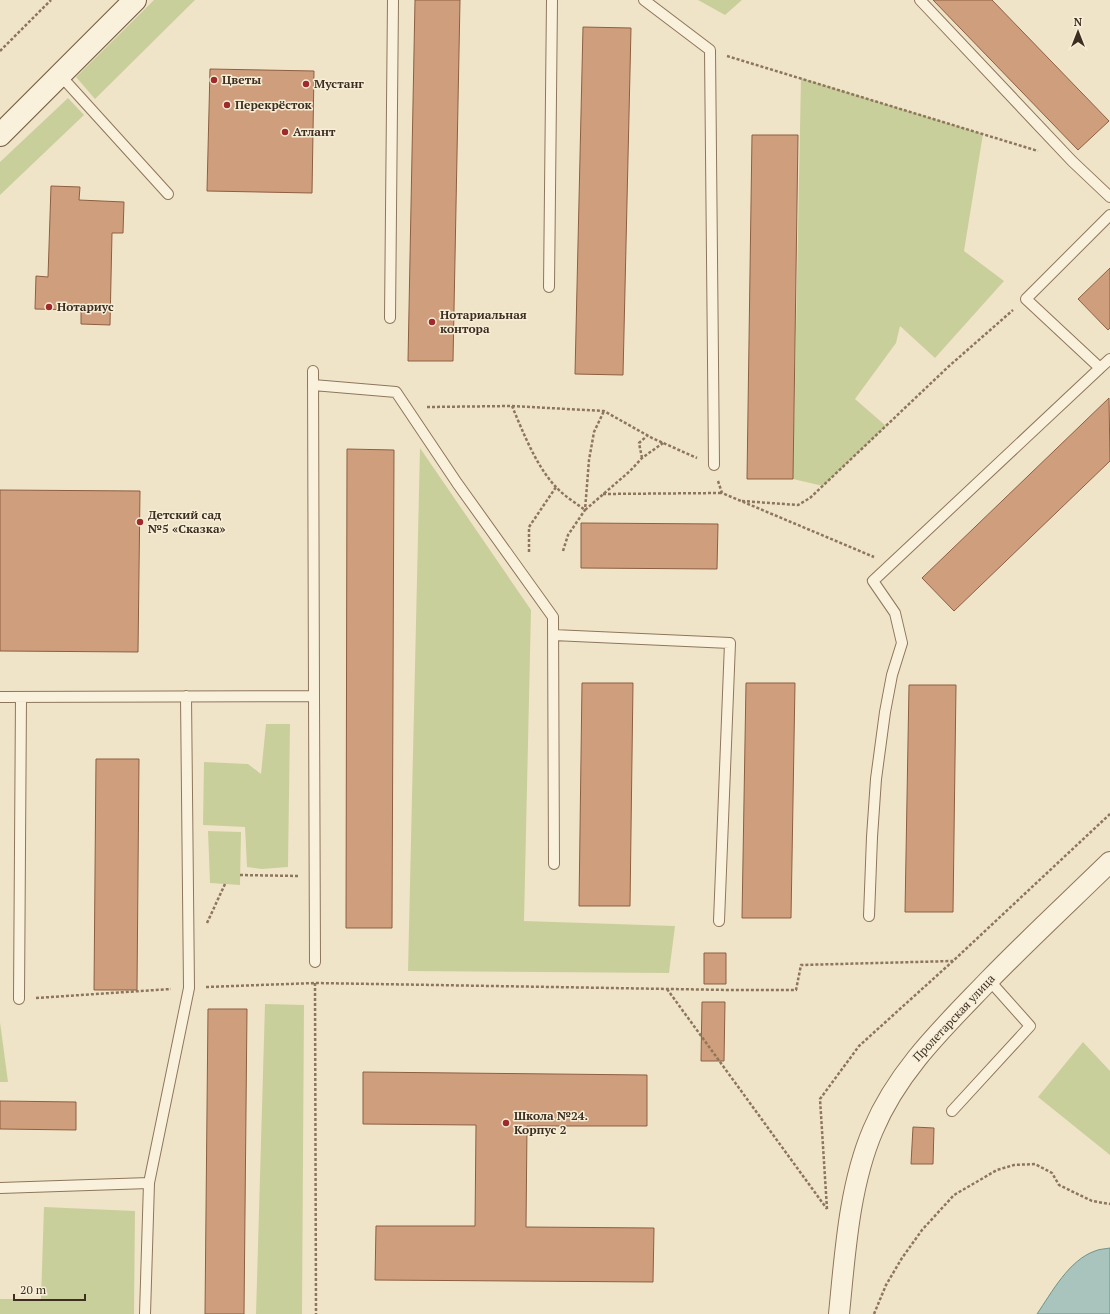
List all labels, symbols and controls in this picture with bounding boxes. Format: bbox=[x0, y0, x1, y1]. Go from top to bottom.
north arrow bbox=[1058, 12, 1098, 52]
text: N bbox=[1074, 15, 1083, 29]
place label: Цветы bbox=[222, 72, 261, 87]
marker: Цветы bbox=[209, 75, 219, 85]
place label: Мустанг bbox=[314, 76, 364, 91]
marker: Мустанг bbox=[301, 79, 311, 89]
place label: Перекрёсток bbox=[235, 97, 313, 112]
marker: Перекрёсток bbox=[222, 100, 232, 110]
place label: Атлант bbox=[293, 124, 336, 139]
marker: Атлант bbox=[280, 127, 290, 137]
place label: Нотариус bbox=[57, 299, 114, 314]
marker: Нотариус bbox=[44, 302, 54, 312]
place label: Нотариальная контора bbox=[440, 307, 527, 336]
marker: Нотариальная контора bbox=[427, 317, 437, 327]
place label: Детский сад №5 «Сказка» bbox=[148, 507, 226, 536]
marker: Детский сад №5 «Сказка» bbox=[135, 517, 145, 527]
street label: Пролетарская улица bbox=[909, 971, 998, 1064]
place label: Школа №24. Корпус 2 bbox=[514, 1108, 588, 1137]
marker: Школа №24. Корпус 2 bbox=[501, 1118, 511, 1128]
scale bar bbox=[14, 1276, 85, 1302]
text: 20 m bbox=[20, 1282, 47, 1297]

